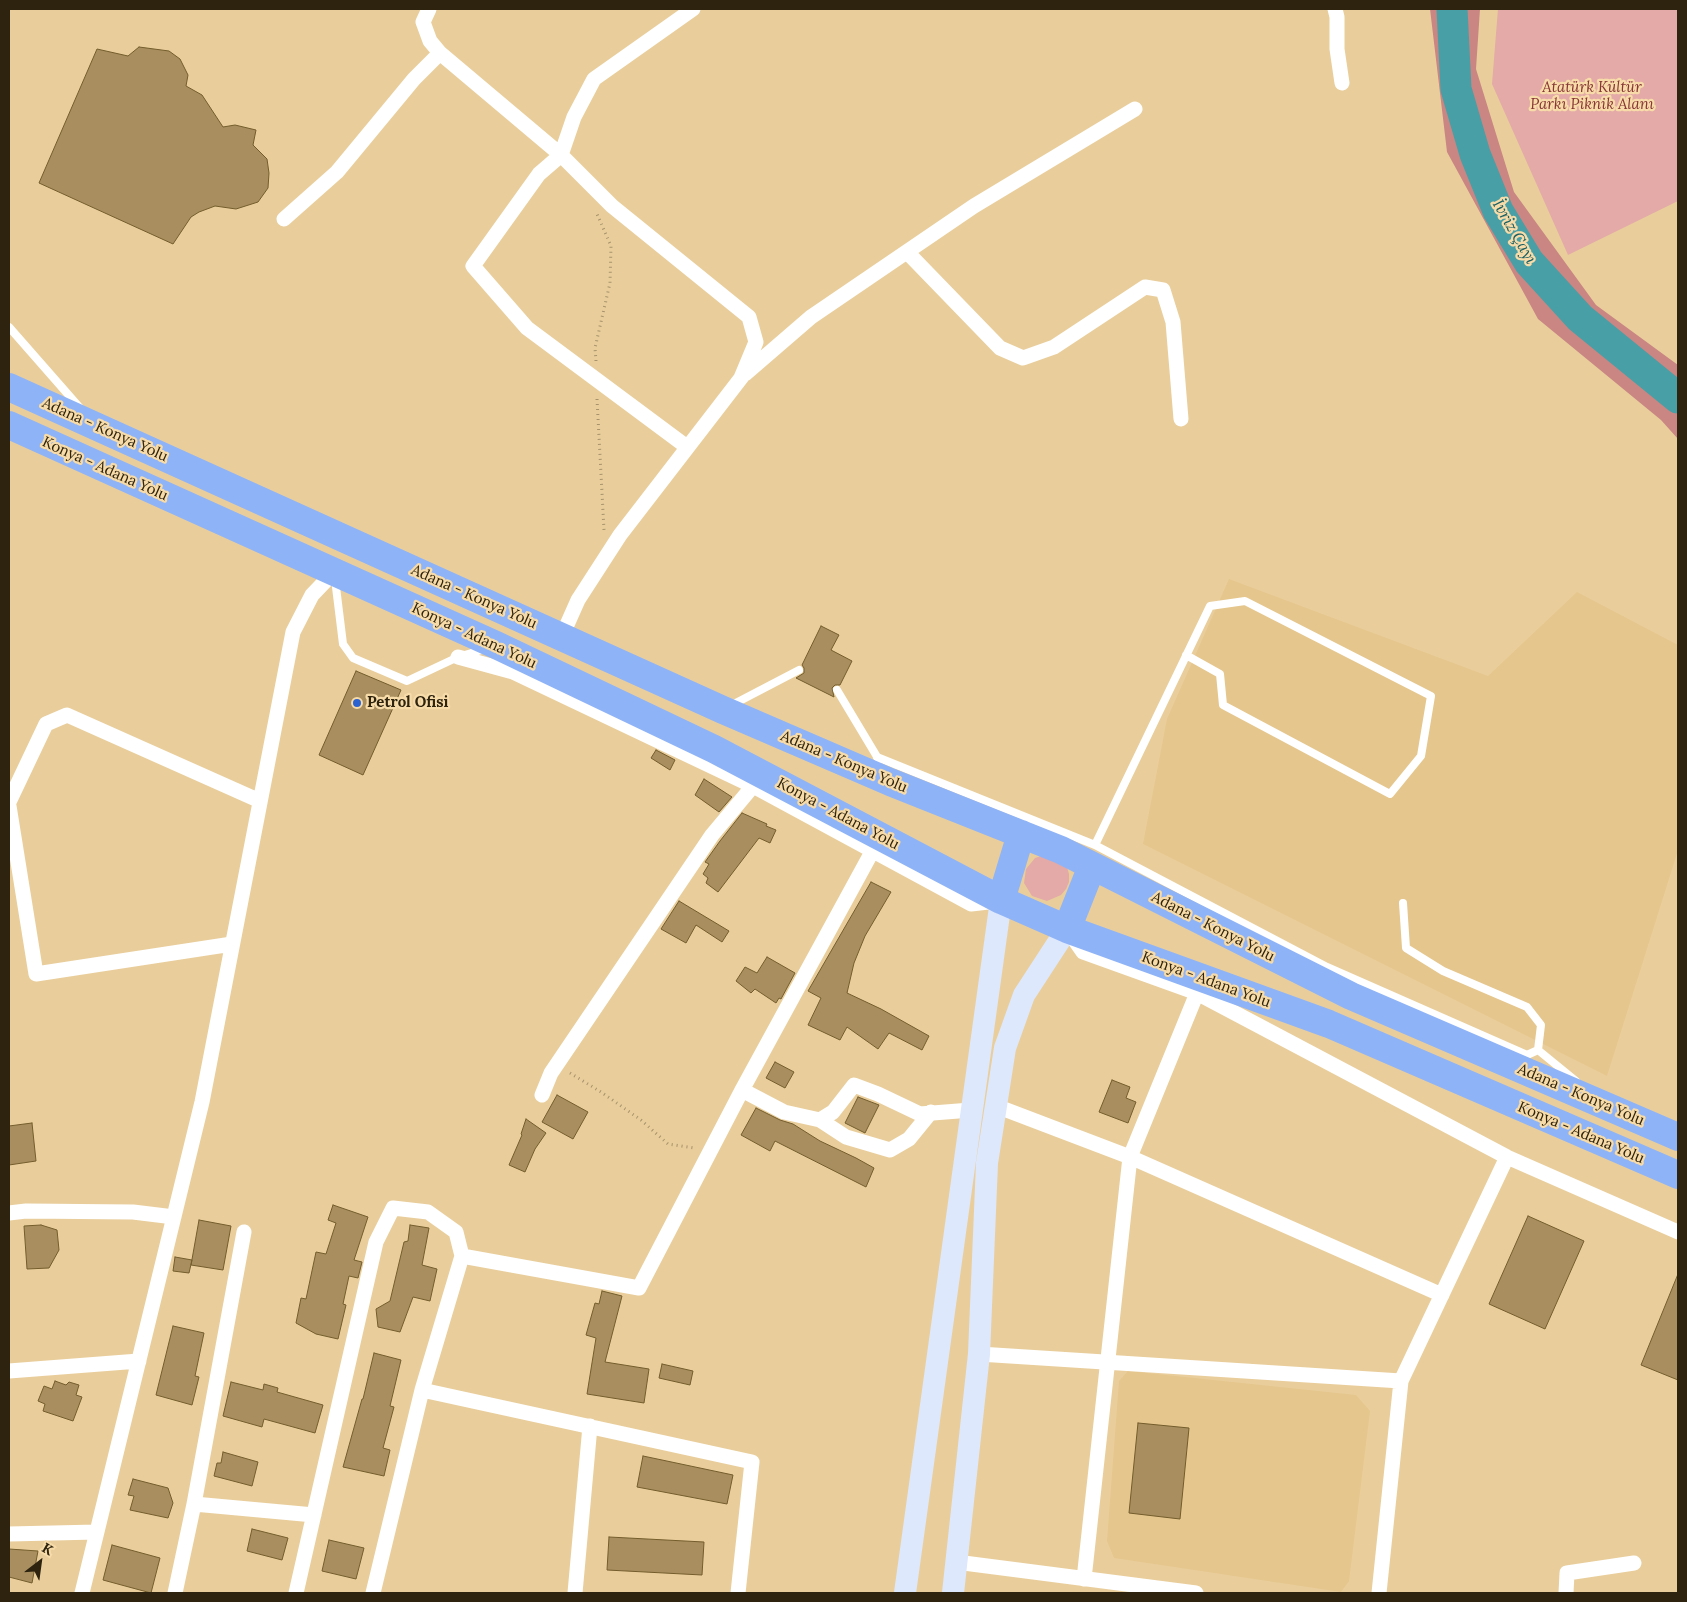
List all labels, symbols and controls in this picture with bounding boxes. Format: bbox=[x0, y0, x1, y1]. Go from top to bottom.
park label: Atatürk Kültür Parkı Piknik Alanı bbox=[1530, 79, 1654, 114]
water label: İvriz Çayı bbox=[1488, 196, 1540, 268]
street label: Adana - Konya Yolu bbox=[39, 394, 171, 466]
street label: Konya - Adana Yolu bbox=[39, 433, 171, 505]
street label: Adana - Konya Yolu bbox=[408, 561, 540, 633]
street label: Konya - Adana Yolu bbox=[409, 599, 539, 673]
place label: Petrol Ofisi bbox=[367, 694, 448, 712]
marker: Petrol Ofisi bbox=[351, 697, 363, 709]
street label: Adana - Konya Yolu bbox=[778, 727, 910, 797]
street label: Konya - Adana Yolu bbox=[774, 774, 902, 854]
street label: Adana - Konya Yolu bbox=[1148, 888, 1278, 966]
street label: Konya - Adana Yolu bbox=[1139, 948, 1273, 1012]
street label: Adana - Konya Yolu bbox=[1515, 1060, 1647, 1130]
street label: Konya - Adana Yolu bbox=[1515, 1098, 1647, 1168]
north arrow bbox=[15, 1537, 65, 1587]
text: K bbox=[39, 1539, 56, 1559]

